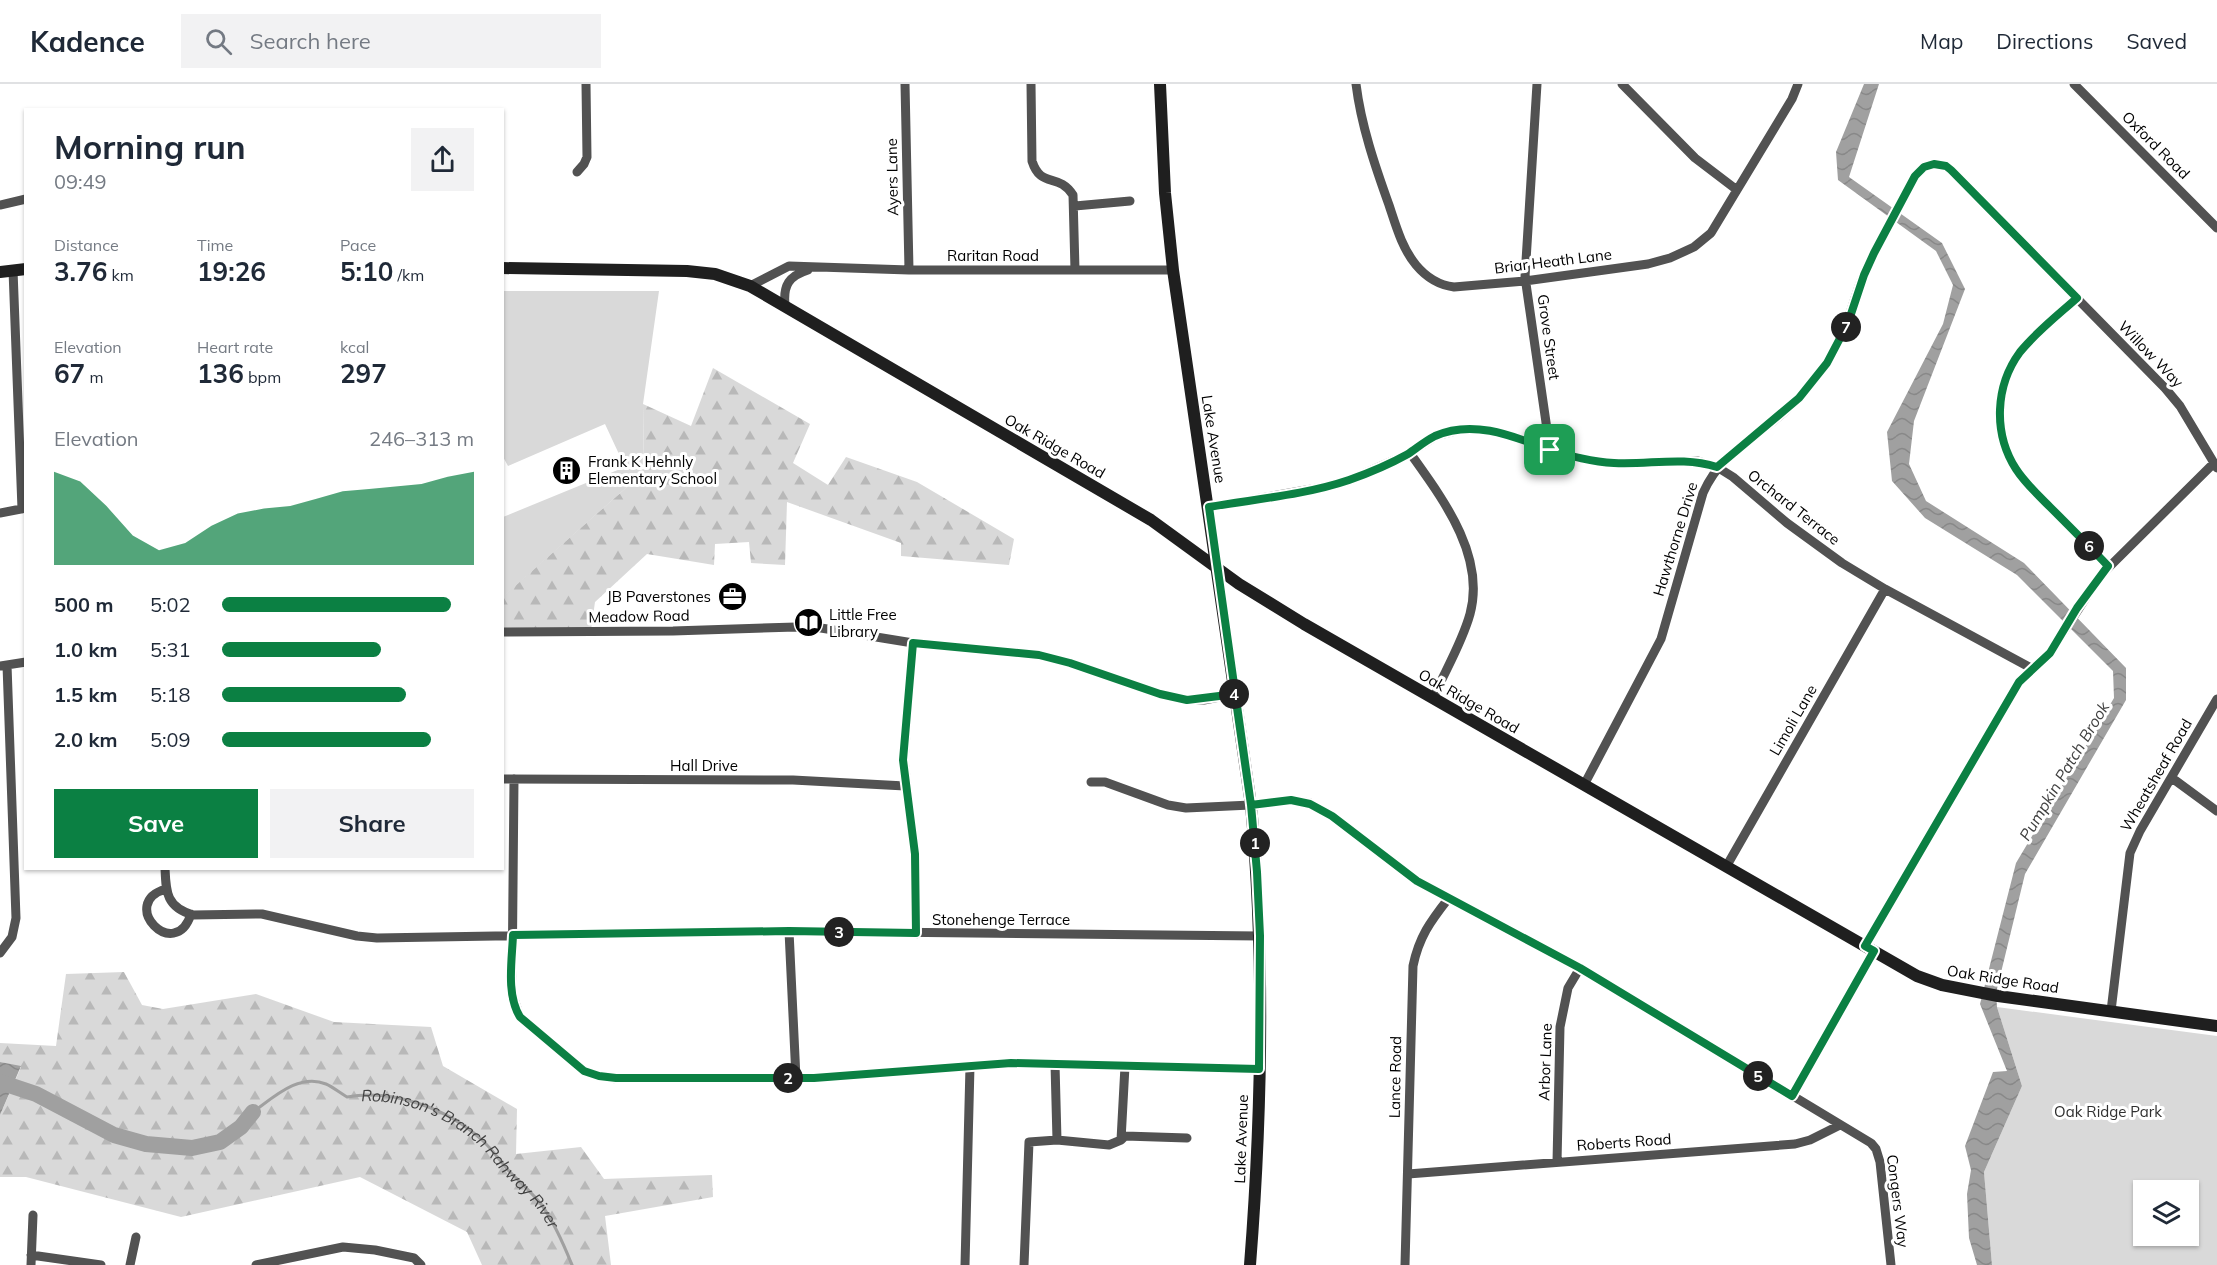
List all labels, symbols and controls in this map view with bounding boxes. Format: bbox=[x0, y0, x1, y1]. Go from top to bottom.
search box bbox=[181, 14, 601, 68]
text: Kadence bbox=[30, 24, 145, 59]
icon: search bbox=[202, 25, 235, 58]
text: Search here bbox=[250, 27, 371, 55]
text: Map bbox=[1920, 28, 1963, 54]
text: Directions bbox=[1996, 28, 2093, 54]
text: Saved bbox=[2126, 28, 2187, 54]
street label: Oxford Road bbox=[2118, 107, 2194, 183]
text: Morning run bbox=[54, 126, 246, 167]
button: share bbox=[411, 128, 474, 191]
street label: Ayers Lane bbox=[882, 138, 902, 216]
text: 09:49 bbox=[54, 169, 107, 194]
text: Distance bbox=[54, 235, 119, 255]
text: Time bbox=[197, 235, 233, 255]
text: Pace bbox=[340, 235, 376, 255]
street label: Briar Heath Lane bbox=[1493, 244, 1613, 278]
street label: Raritan Road bbox=[947, 246, 1039, 265]
text: 3.76 bbox=[54, 255, 107, 288]
text: 19:26 bbox=[197, 255, 266, 288]
text: 5:10 bbox=[340, 255, 393, 288]
text: km bbox=[107, 265, 134, 285]
text: /km bbox=[393, 265, 424, 285]
street label: Grove Street bbox=[1534, 293, 1564, 381]
pin: 7 bbox=[1831, 312, 1861, 342]
text: 7 bbox=[1841, 317, 1851, 337]
street label: Willow Way bbox=[2114, 317, 2188, 391]
text: Elevation bbox=[54, 337, 122, 357]
text: Heart rate bbox=[197, 337, 273, 357]
text: kcal bbox=[340, 337, 369, 357]
text: 67 bbox=[54, 357, 85, 390]
text: 136 bbox=[197, 357, 244, 390]
text: 297 bbox=[340, 357, 387, 390]
text: m bbox=[85, 367, 103, 387]
text: bpm bbox=[244, 367, 281, 387]
street label: Lake Avenue bbox=[1198, 394, 1230, 484]
street label: Oak Ridge Road bbox=[1001, 410, 1109, 482]
pin bbox=[1524, 424, 1575, 475]
text: Elevation bbox=[54, 426, 139, 451]
text: 246–313 m bbox=[369, 426, 474, 451]
icon: arrive bbox=[1533, 433, 1566, 466]
place label: Frank K Hehnly Elementary School bbox=[588, 452, 717, 488]
building icon: Frank K Hehnly Elementary School bbox=[551, 454, 583, 486]
street label: Orchard Terrace bbox=[1744, 465, 1844, 549]
street label: Hawthorne Drive bbox=[1649, 479, 1701, 599]
pin: 6 bbox=[2074, 531, 2104, 561]
text: 6 bbox=[2084, 536, 2094, 556]
office icon: JB Paverstones bbox=[716, 580, 748, 612]
place label: JB Paverstones bbox=[607, 587, 711, 606]
text: 500 m bbox=[54, 592, 113, 617]
text: 5:02 bbox=[150, 592, 191, 617]
place label: Little Free Library bbox=[829, 605, 897, 641]
street label: Meadow Road bbox=[588, 606, 690, 626]
library icon: Little Free Library bbox=[792, 607, 824, 639]
text: 1.0 km bbox=[54, 637, 117, 662]
text: 5:31 bbox=[150, 637, 191, 662]
street label: Oak Ridge Road bbox=[1415, 665, 1523, 737]
pin: 4 bbox=[1219, 679, 1249, 709]
street label: Limoli Lane bbox=[1765, 681, 1821, 759]
text: 1.5 km bbox=[54, 682, 117, 707]
text: 5:18 bbox=[150, 682, 191, 707]
text: 4 bbox=[1229, 684, 1239, 704]
water label: Pumpkin Patch Brook bbox=[2015, 697, 2114, 844]
street label: Wheatsheaf Road bbox=[2116, 715, 2196, 835]
text: 2.0 km bbox=[54, 727, 117, 752]
text: 5:09 bbox=[150, 727, 191, 752]
street label: Hall Drive bbox=[670, 756, 738, 775]
button: Save bbox=[54, 789, 258, 858]
button: Share bbox=[270, 789, 474, 858]
pin: 1 bbox=[1240, 828, 1270, 858]
text: 1 bbox=[1250, 833, 1260, 853]
street label: Stonehenge Terrace bbox=[932, 910, 1070, 929]
pin: 3 bbox=[824, 917, 854, 947]
text: 3 bbox=[834, 922, 844, 942]
street label: Oak Ridge Road bbox=[1946, 961, 2060, 997]
street label: Arbor Lane bbox=[1534, 1023, 1556, 1101]
street label: Lance Road bbox=[1385, 1036, 1405, 1118]
pin: 5 bbox=[1743, 1061, 1773, 1091]
pin: 2 bbox=[773, 1063, 803, 1093]
text: 5 bbox=[1753, 1066, 1763, 1086]
text: 2 bbox=[783, 1068, 793, 1088]
water label: Robinson's Branch Rahway River bbox=[361, 1085, 564, 1233]
street label: Lake Avenue bbox=[1230, 1094, 1252, 1184]
park label: Oak Ridge Park bbox=[2054, 1102, 2162, 1121]
street label: Roberts Road bbox=[1576, 1129, 1672, 1155]
street label: Congers Way bbox=[1883, 1153, 1913, 1249]
map controls bbox=[2133, 1180, 2199, 1246]
button: layers bbox=[2133, 1180, 2199, 1246]

